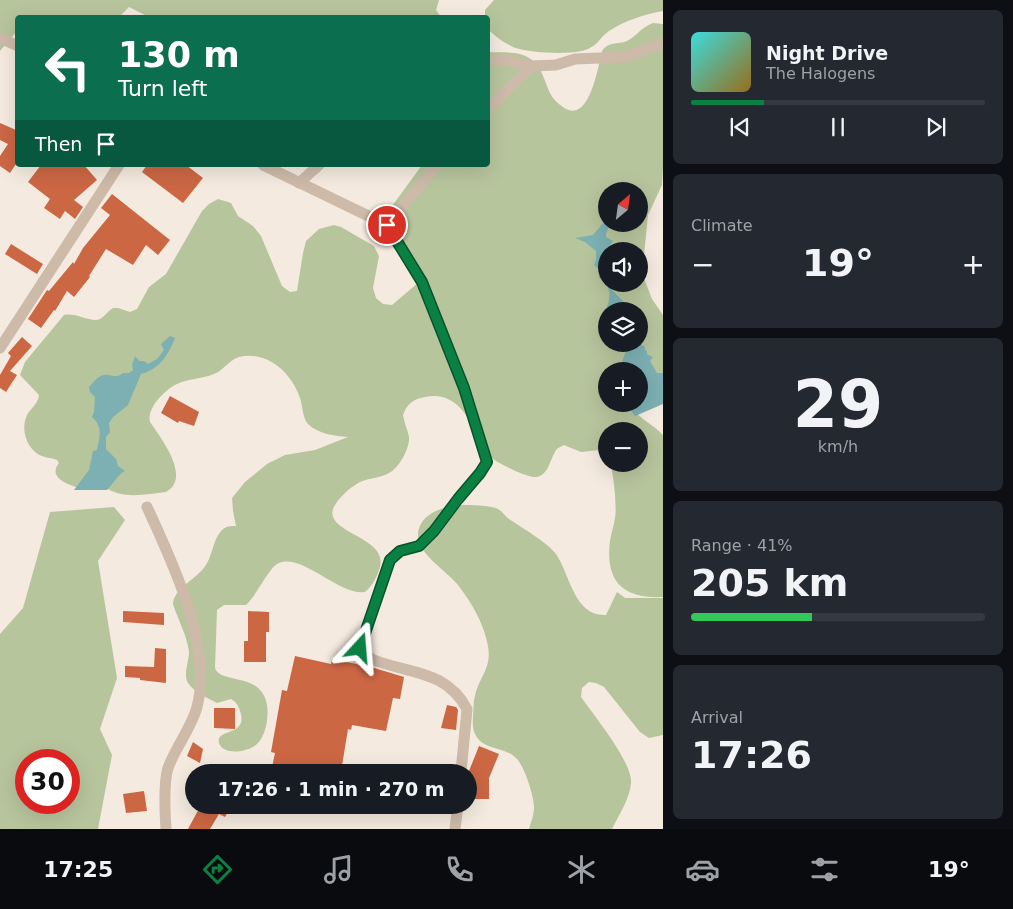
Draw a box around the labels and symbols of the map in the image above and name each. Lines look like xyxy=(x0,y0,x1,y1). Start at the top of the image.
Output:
north arrow xyxy=(598,182,648,232)
pin xyxy=(366,204,408,246)
position arrow xyxy=(333,621,385,673)
speed limit sign: 30 xyxy=(15,749,80,814)

